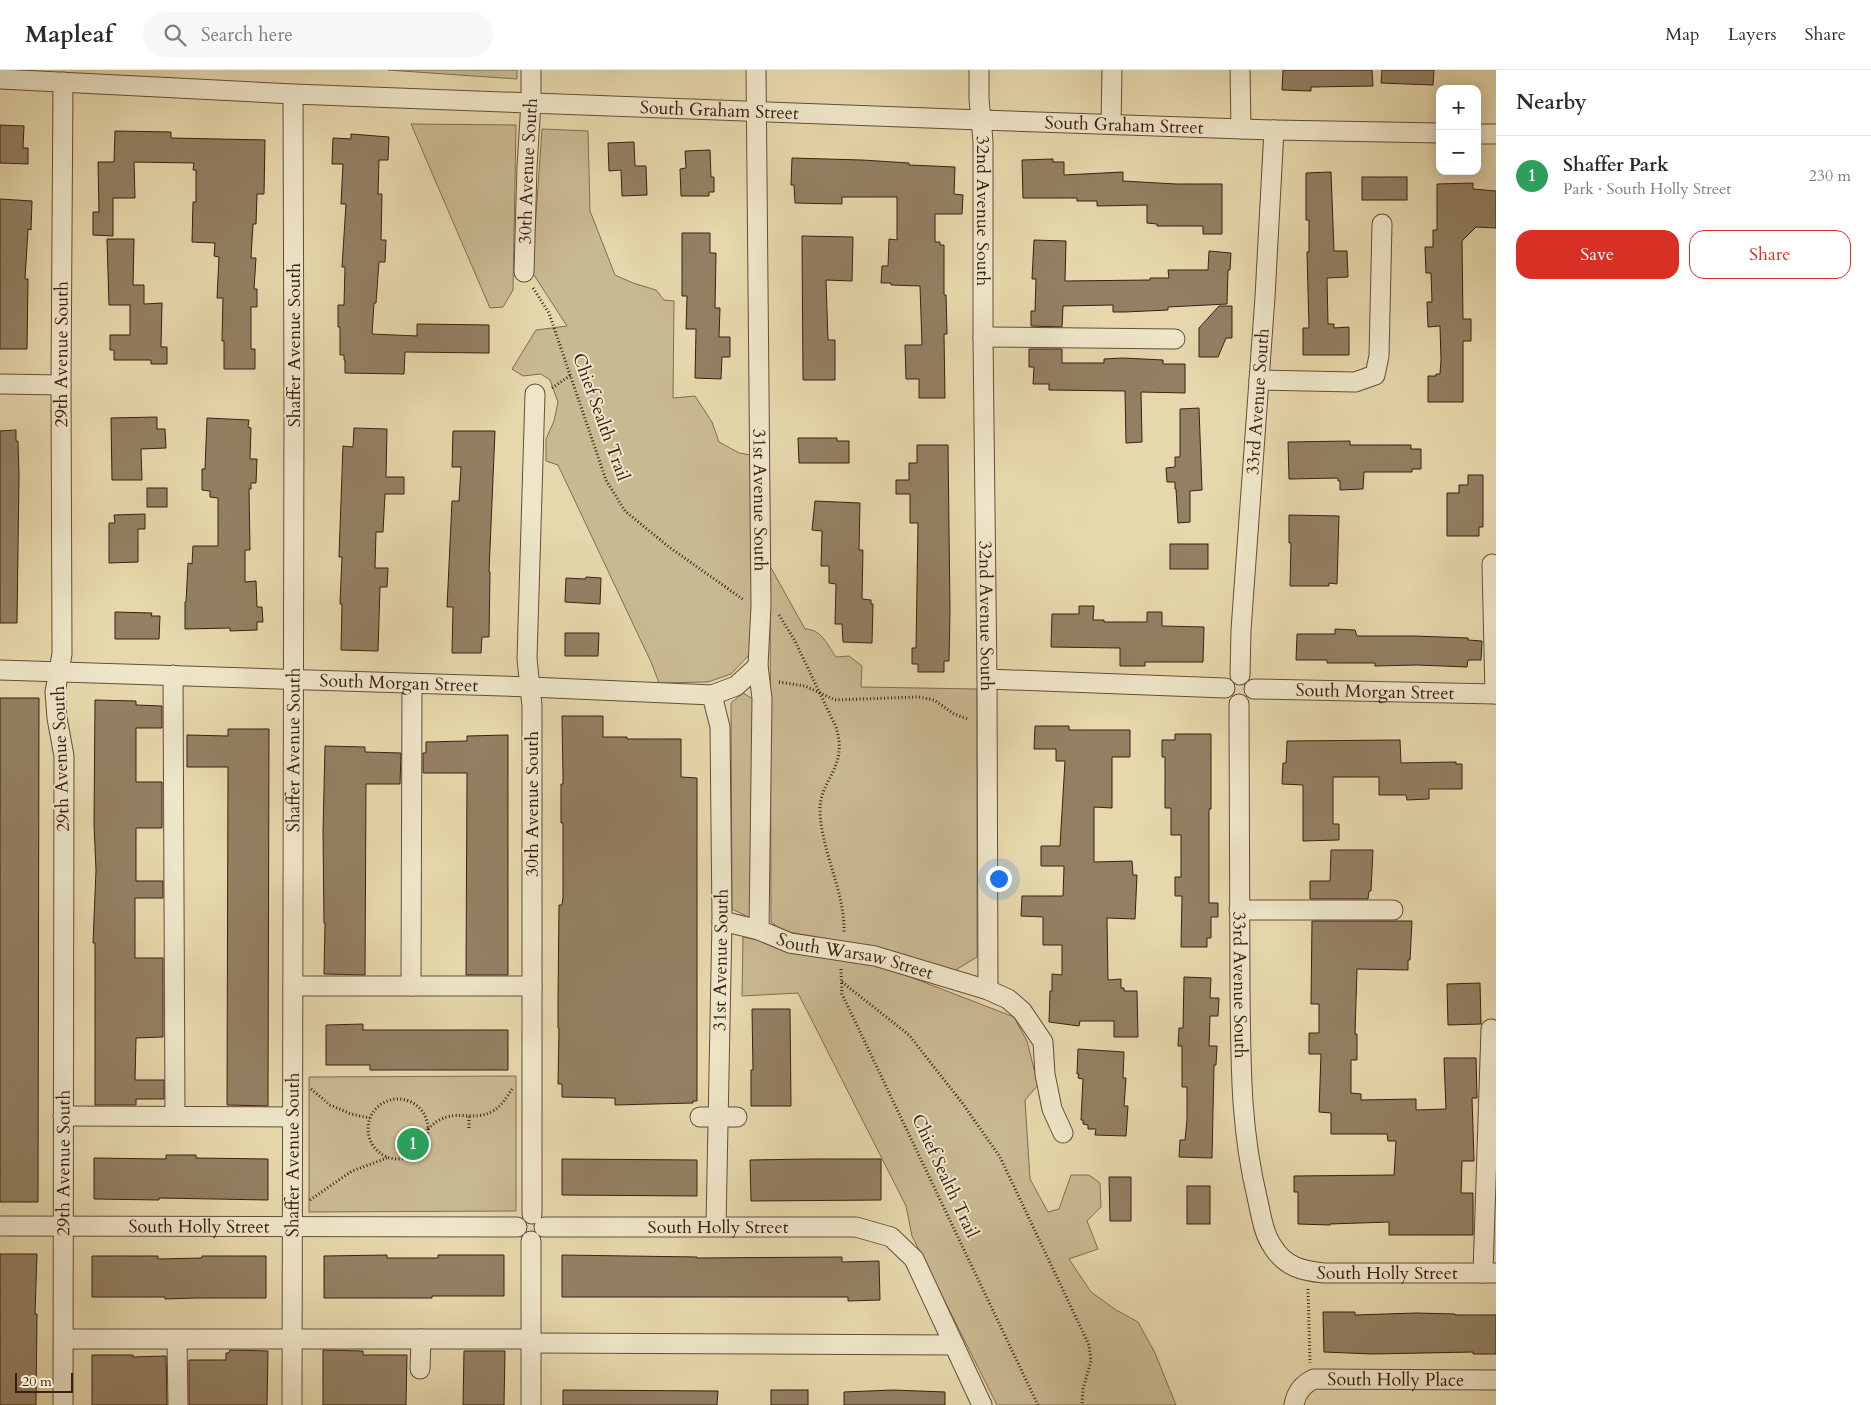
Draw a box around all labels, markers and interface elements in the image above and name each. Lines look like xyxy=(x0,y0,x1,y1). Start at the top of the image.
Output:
search box xyxy=(143,12,493,57)
text: Mapleaf xyxy=(25,18,113,51)
icon: search xyxy=(161,21,189,49)
text: Search here xyxy=(201,22,293,48)
text: Map xyxy=(1665,22,1700,47)
text: Layers xyxy=(1728,22,1777,47)
text: Share xyxy=(1805,22,1846,47)
map controls xyxy=(1436,85,1481,175)
button: + xyxy=(1436,85,1481,130)
text: Nearby xyxy=(1516,88,1587,117)
street label: South Graham Street xyxy=(639,95,799,126)
street label: 30th Avenue South xyxy=(512,97,544,245)
street label: South Graham Street xyxy=(1044,110,1204,140)
button: − xyxy=(1436,130,1481,175)
street label: 32nd Avenue South xyxy=(970,134,996,286)
text: Shaffer Park xyxy=(1563,152,1669,178)
text: 1 xyxy=(1528,165,1536,187)
text: 230 m xyxy=(1809,165,1851,187)
text: Park · South Holly Street xyxy=(1563,178,1731,200)
button: Save xyxy=(1516,230,1679,279)
button: Share xyxy=(1689,230,1851,279)
street label: Shaffer Avenue South xyxy=(282,263,307,427)
street label: 29th Avenue South xyxy=(48,281,74,428)
street label: 33rd Avenue South xyxy=(1240,327,1275,476)
street label: Chief Sealth Trail xyxy=(566,350,636,485)
street label: 31st Avenue South xyxy=(747,429,773,571)
street label: 32nd Avenue South xyxy=(973,540,1000,691)
street label: Shaffer Avenue South xyxy=(281,668,306,832)
street label: South Morgan Street xyxy=(319,668,479,698)
street label: South Morgan Street xyxy=(1295,677,1455,706)
street label: 29th Avenue South xyxy=(46,685,76,833)
street label: 30th Avenue South xyxy=(520,731,545,877)
your location xyxy=(986,866,1012,892)
street label: 31st Avenue South xyxy=(707,888,735,1031)
street label: 33rd Avenue South xyxy=(1227,911,1254,1059)
street label: South Warsaw Street xyxy=(773,926,937,985)
street label: Shaffer Avenue South xyxy=(280,1073,305,1237)
street label: 29th Avenue South xyxy=(51,1090,76,1236)
street label: Chief Sealth Trail xyxy=(905,1110,985,1243)
pin: 1 xyxy=(397,1125,429,1163)
street label: South Holly Street xyxy=(129,1214,270,1239)
street label: South Holly Street xyxy=(648,1215,789,1240)
street label: South Holly Street xyxy=(1315,1260,1458,1286)
street label: South Holly Place xyxy=(1327,1367,1464,1392)
scale bar xyxy=(15,1370,72,1393)
text: 20 m xyxy=(22,1372,52,1391)

